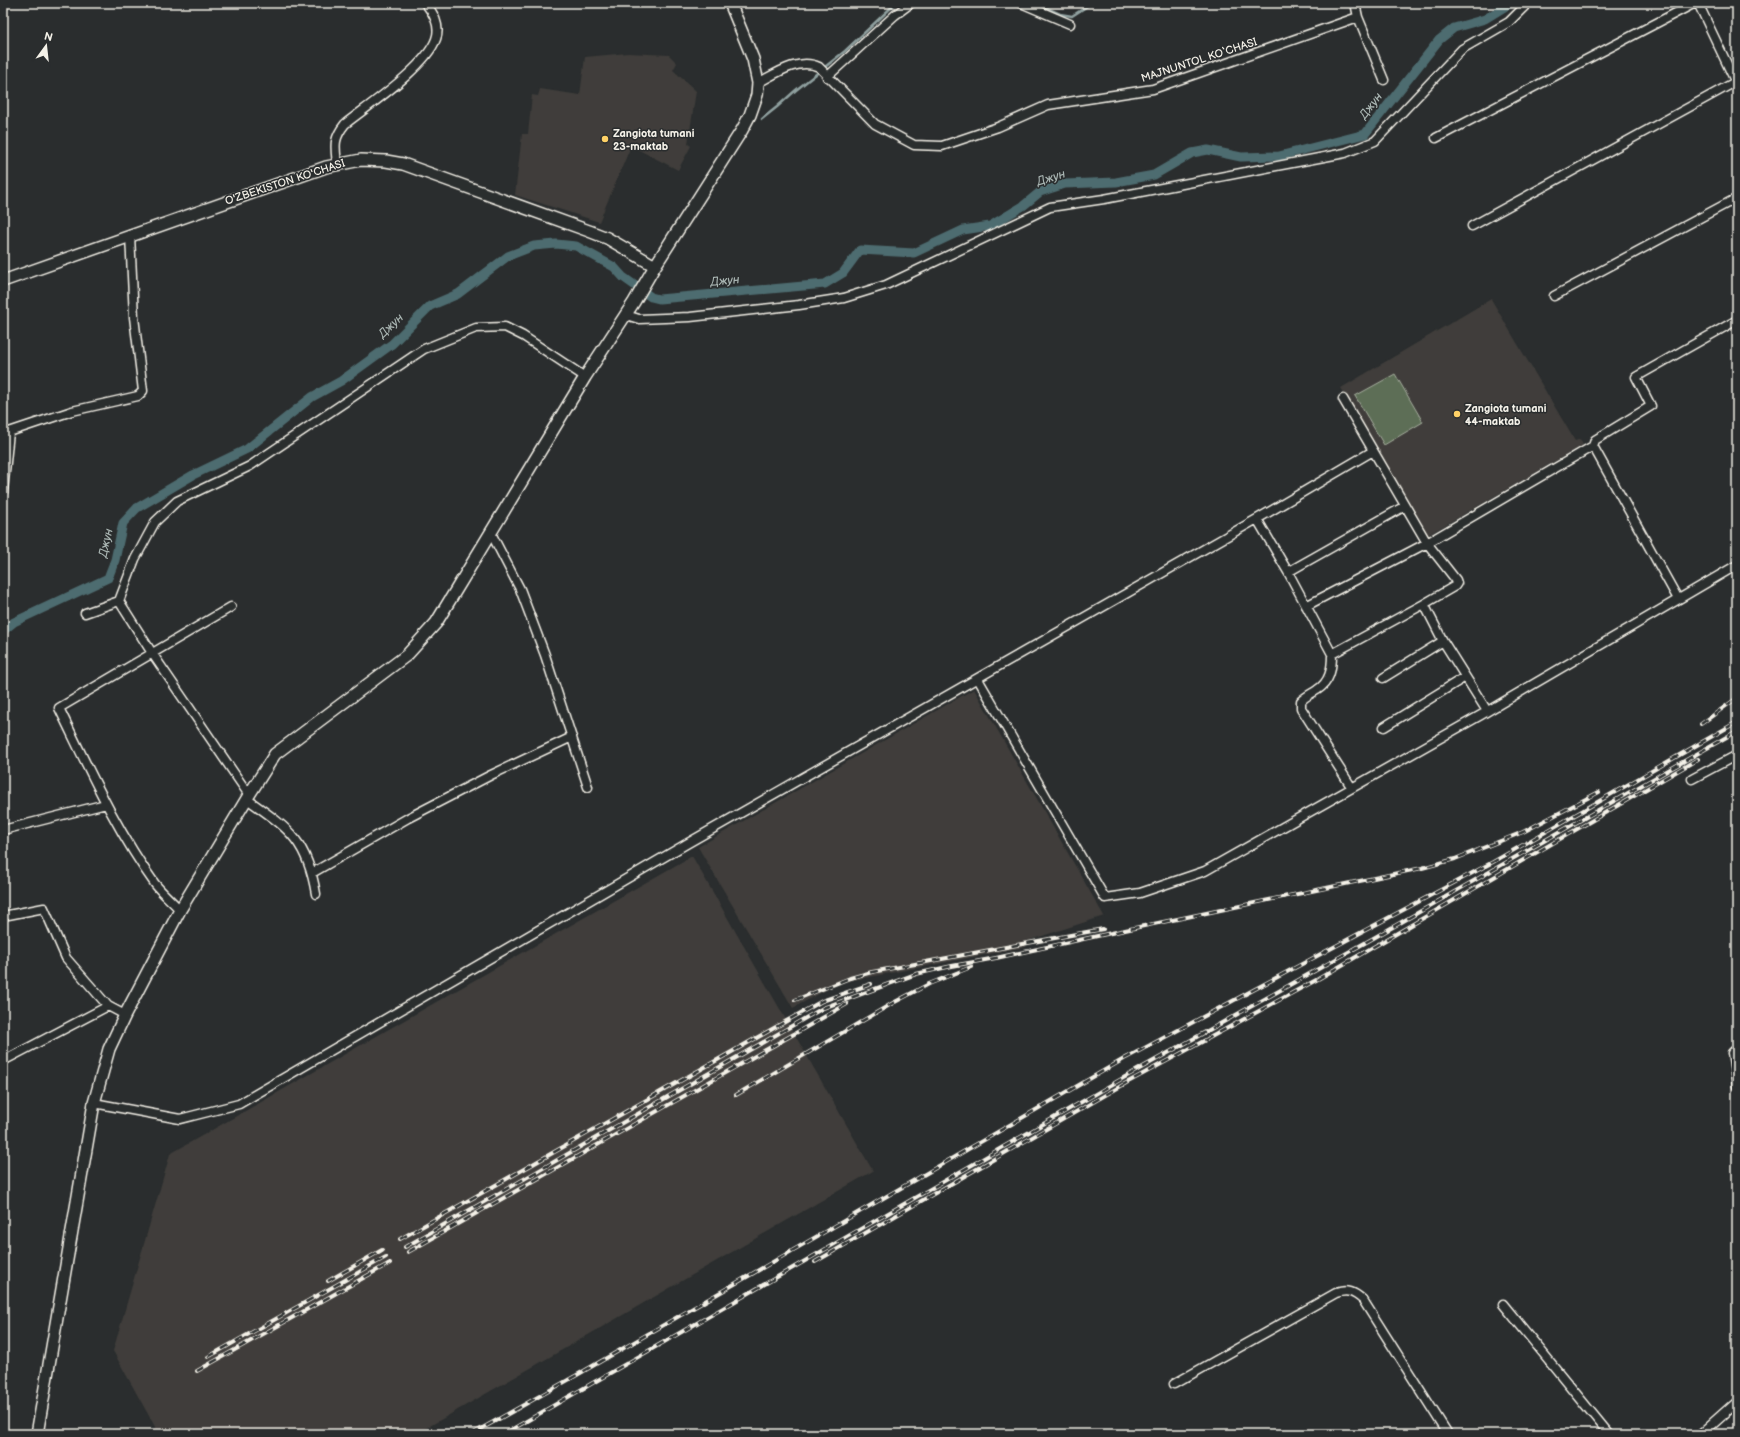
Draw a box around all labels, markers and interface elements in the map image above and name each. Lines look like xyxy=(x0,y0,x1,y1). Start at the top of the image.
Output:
north arrow xyxy=(26,26,66,66)
text: N xyxy=(43,29,54,44)
street label: MAJNUNTOL KO‘CHASI xyxy=(1139,35,1259,85)
water label: Джун xyxy=(1355,90,1386,123)
place label: Zangiota tumani 23-maktab xyxy=(613,127,695,153)
marker: Zangiota tumani 23-maktab xyxy=(600,134,610,144)
street label: O'ZBEKISTON KO'CHASI xyxy=(223,156,347,208)
water label: Джун xyxy=(1034,167,1067,190)
water label: Джун xyxy=(709,272,740,290)
water label: Джун xyxy=(374,310,407,342)
place label: Zangiota tumani 44-maktab xyxy=(1465,402,1547,428)
marker: Zangiota tumani 44-maktab xyxy=(1452,409,1462,419)
water label: Джун xyxy=(95,527,117,560)

